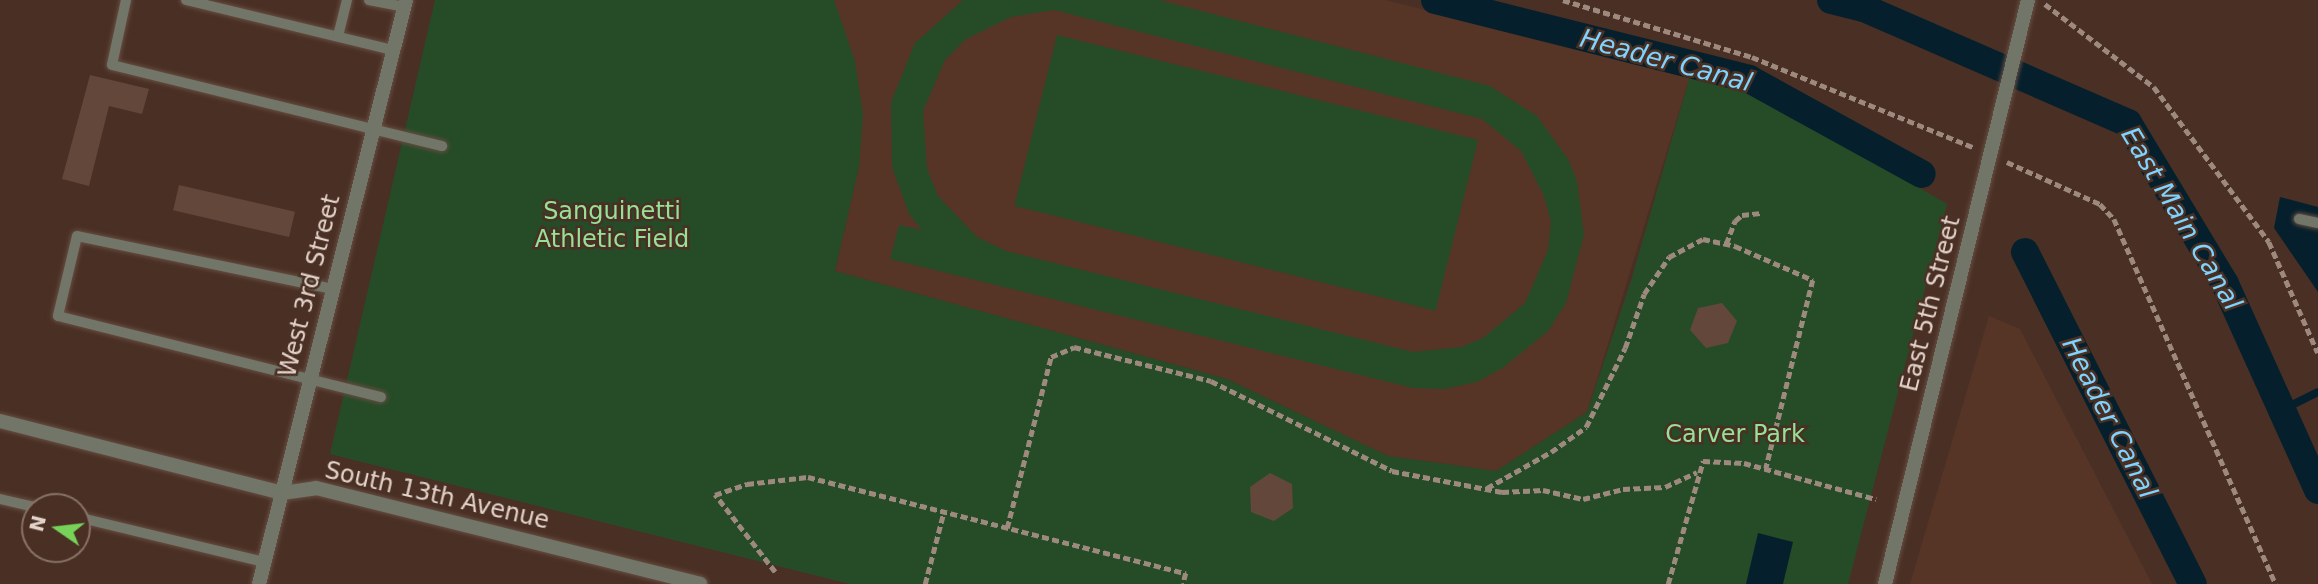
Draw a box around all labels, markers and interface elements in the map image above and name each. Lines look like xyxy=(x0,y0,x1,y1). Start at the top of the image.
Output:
water label: Header Canal xyxy=(1577,23,1755,99)
water label: East Main Canal xyxy=(2114,122,2248,316)
street label: West 3rd Street xyxy=(273,192,347,380)
park label: Sanguinetti Athletic Field xyxy=(535,198,689,254)
street label: East 5th Street xyxy=(1895,213,1967,395)
water label: Header Canal xyxy=(2055,332,2163,504)
park label: Carver Park xyxy=(1665,421,1805,449)
street label: South 13th Avenue xyxy=(322,456,552,536)
north arrow xyxy=(21,493,91,563)
text: N xyxy=(25,513,50,534)

